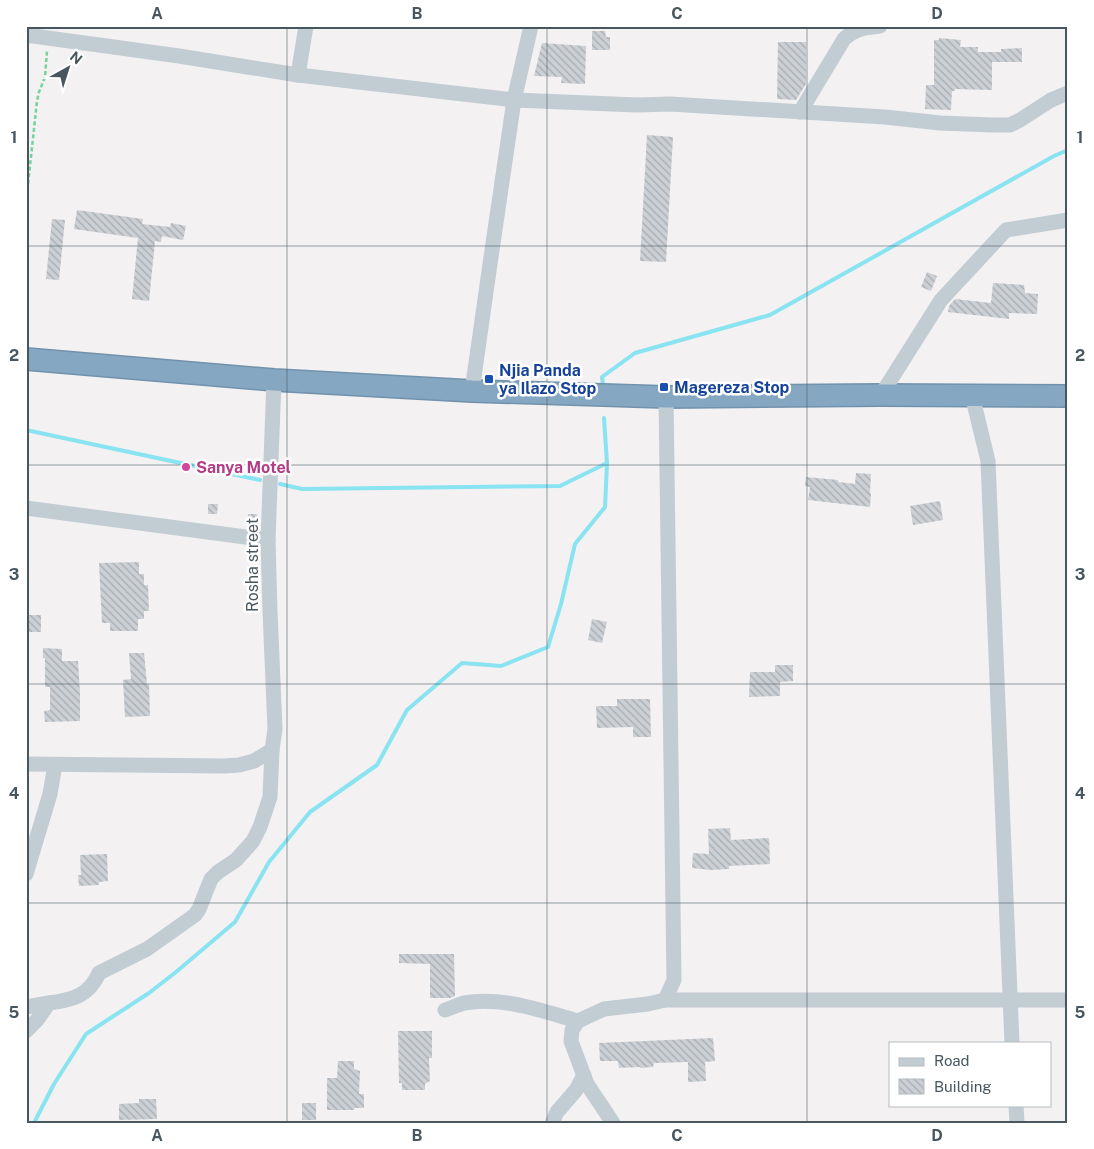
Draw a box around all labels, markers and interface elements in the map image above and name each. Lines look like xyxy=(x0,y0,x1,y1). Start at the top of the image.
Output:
text: A xyxy=(151,4,163,23)
text: B xyxy=(412,4,423,23)
text: C xyxy=(671,4,683,23)
text: D xyxy=(931,4,943,23)
north arrow xyxy=(42,42,92,92)
text: N xyxy=(67,48,85,68)
text: 1 xyxy=(11,128,17,147)
text: 1 xyxy=(1077,128,1083,147)
text: 2 xyxy=(9,346,19,365)
text: 2 xyxy=(1075,346,1085,365)
place label: Njia Panda ya Ilazo Stop xyxy=(499,361,597,398)
marker: Njia Panda ya Ilazo Stop xyxy=(483,373,495,385)
place label: Magereza Stop xyxy=(674,378,790,397)
marker: Magereza Stop xyxy=(658,381,670,393)
place label: Sanya Motel xyxy=(196,458,291,477)
marker: Sanya Motel xyxy=(180,461,192,473)
street label: Rosha street xyxy=(243,518,262,612)
text: 3 xyxy=(9,565,19,584)
text: 3 xyxy=(1075,565,1085,584)
text: 4 xyxy=(9,784,20,803)
text: 4 xyxy=(1075,784,1086,803)
text: 5 xyxy=(9,1003,20,1022)
text: 5 xyxy=(1075,1003,1086,1022)
legend xyxy=(889,1042,1052,1106)
text: Road xyxy=(934,1052,970,1069)
text: Building xyxy=(934,1078,992,1095)
text: A xyxy=(151,1126,163,1145)
text: B xyxy=(412,1126,423,1145)
text: C xyxy=(671,1126,683,1145)
text: D xyxy=(931,1126,943,1145)

